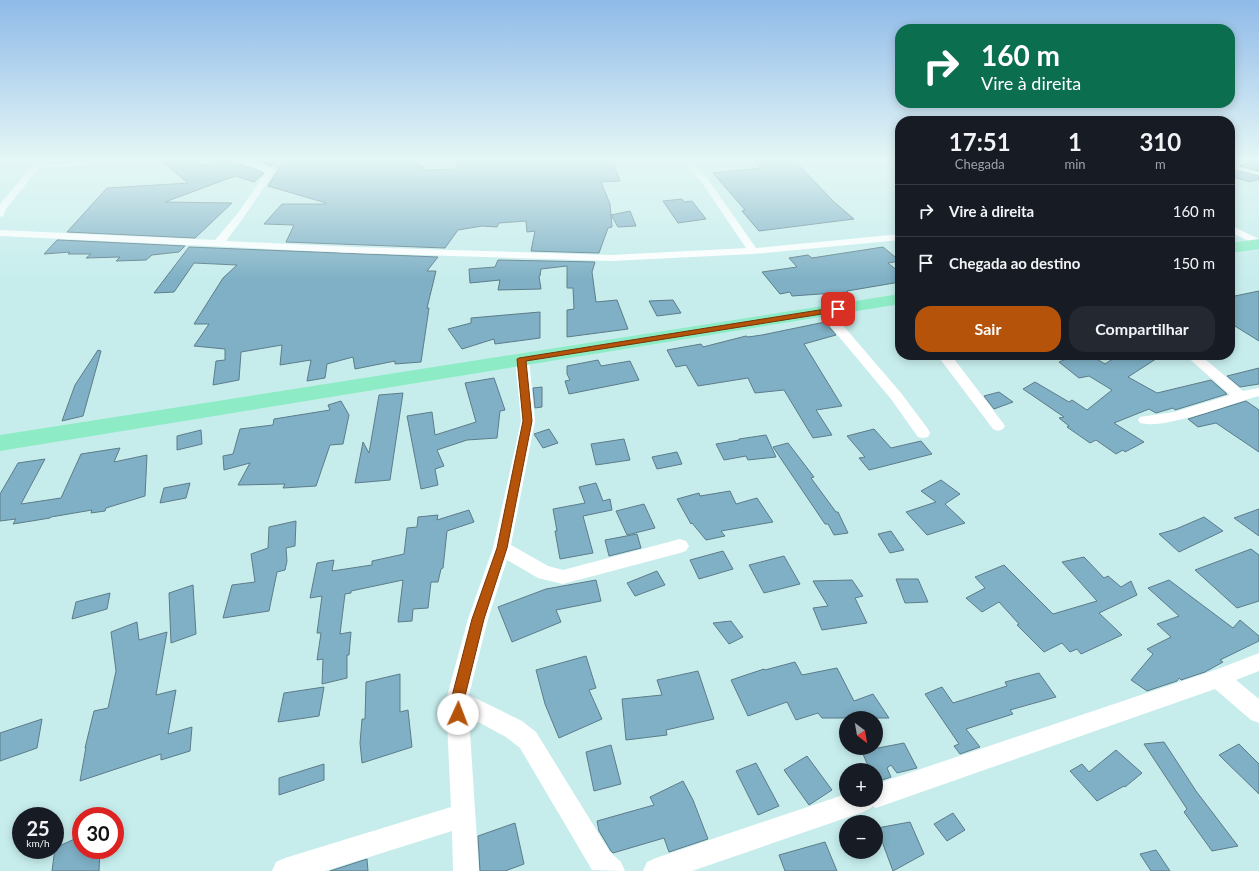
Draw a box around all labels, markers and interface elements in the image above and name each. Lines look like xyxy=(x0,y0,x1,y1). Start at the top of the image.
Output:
text: 160 m xyxy=(981,38,1060,72)
icon: right xyxy=(915,40,967,92)
text: Vire à direita xyxy=(981,72,1081,94)
text: 17:51 xyxy=(949,127,1011,156)
text: 1 xyxy=(1068,127,1082,156)
text: 310 xyxy=(1139,127,1181,156)
text: Chegada xyxy=(955,156,1005,172)
text: min xyxy=(1065,156,1086,172)
text: m xyxy=(1155,156,1166,172)
icon: right xyxy=(915,200,937,222)
text: Vire à direita xyxy=(949,202,1034,220)
text: 160 m xyxy=(1173,202,1215,220)
icon: arrive xyxy=(915,252,937,274)
text: Chegada ao destino xyxy=(949,254,1080,272)
text: 150 m xyxy=(1173,254,1215,272)
pin xyxy=(821,292,855,326)
icon: arrive xyxy=(827,298,849,320)
button: Sair xyxy=(915,306,1061,352)
button: Compartilhar xyxy=(1069,306,1215,352)
position arrow xyxy=(437,693,479,735)
north arrow xyxy=(839,711,883,755)
map controls xyxy=(839,711,883,859)
button: + xyxy=(839,763,883,807)
speed limit sign: 30 xyxy=(72,807,124,859)
button: − xyxy=(839,815,883,859)
text: 25 xyxy=(26,816,50,840)
text: km/h xyxy=(26,837,50,849)

